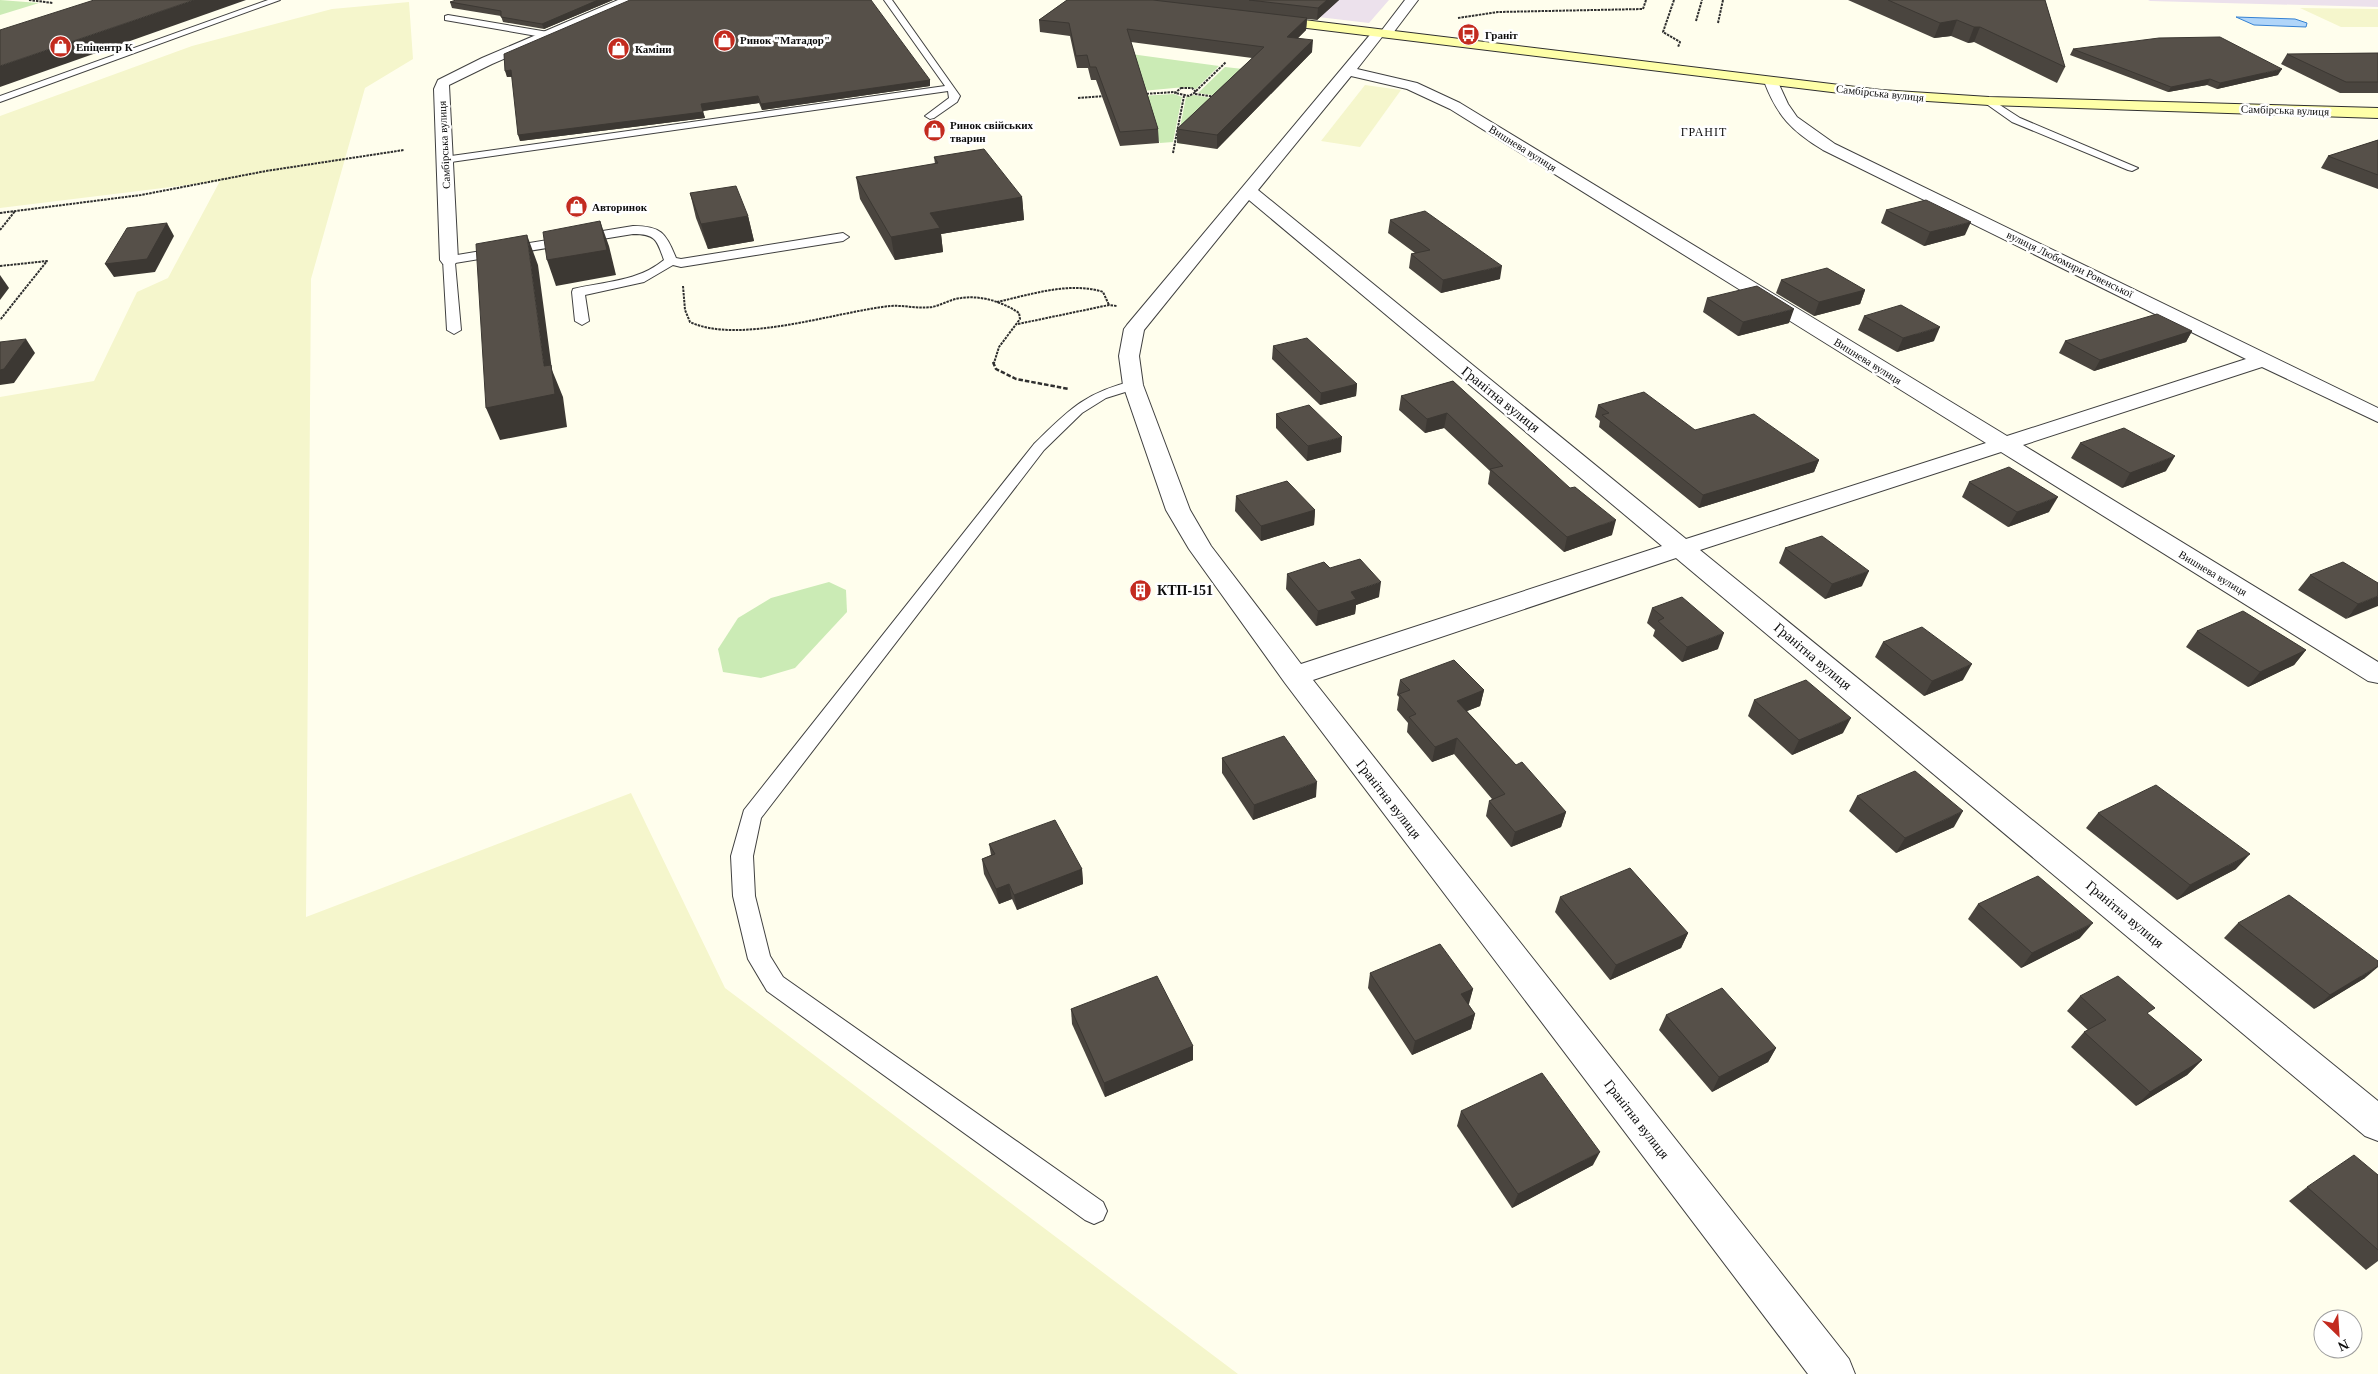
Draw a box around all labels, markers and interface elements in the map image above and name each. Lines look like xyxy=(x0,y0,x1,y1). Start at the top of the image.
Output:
bus stop icon: Граніт xyxy=(1457,23,1481,47)
shop icon: Ринок "Матадор" xyxy=(712,28,736,52)
place label: Граніт xyxy=(1485,29,1518,41)
place label: Ринок "Матадор" xyxy=(740,34,830,46)
shop icon: Епіцентр К xyxy=(48,35,72,59)
shop icon: Каміни xyxy=(607,37,631,61)
place label: Епіцентр К xyxy=(76,41,133,53)
place label: Каміни xyxy=(635,43,672,55)
street label: Самбірська вулиця xyxy=(1836,82,1924,104)
street label: Самбірська вулиця xyxy=(436,101,452,189)
street label: Самбірська вулиця xyxy=(2241,102,2329,118)
shop icon: Ринок свійських тварин xyxy=(922,119,946,143)
place label: Ринок свійських тварин xyxy=(950,119,1034,144)
street label: Вишнева вулиця xyxy=(1487,122,1559,174)
district label: ГРАНІТ xyxy=(1681,125,1727,139)
shop icon: Авторинок xyxy=(564,195,588,219)
place label: Авторинок xyxy=(592,201,648,213)
street label: вулиця Любомири Ровенської xyxy=(2005,228,2136,300)
street label: Вишнева вулиця xyxy=(1832,335,1904,387)
street label: Гранітна вулиця xyxy=(1459,363,1543,436)
street label: Вишнева вулиця xyxy=(2177,548,2249,598)
building icon: КТП-151 xyxy=(1129,578,1153,602)
place label: КТП-151 xyxy=(1157,583,1213,598)
street label: Гранітна вулиця xyxy=(1771,620,1855,693)
street label: Гранітна вулиця xyxy=(1353,757,1424,842)
street label: Гранітна вулиця xyxy=(2083,878,2167,951)
street label: Гранітна вулиця xyxy=(1601,1077,1672,1162)
north arrow xyxy=(2313,1309,2363,1359)
text: N xyxy=(2336,1336,2351,1354)

